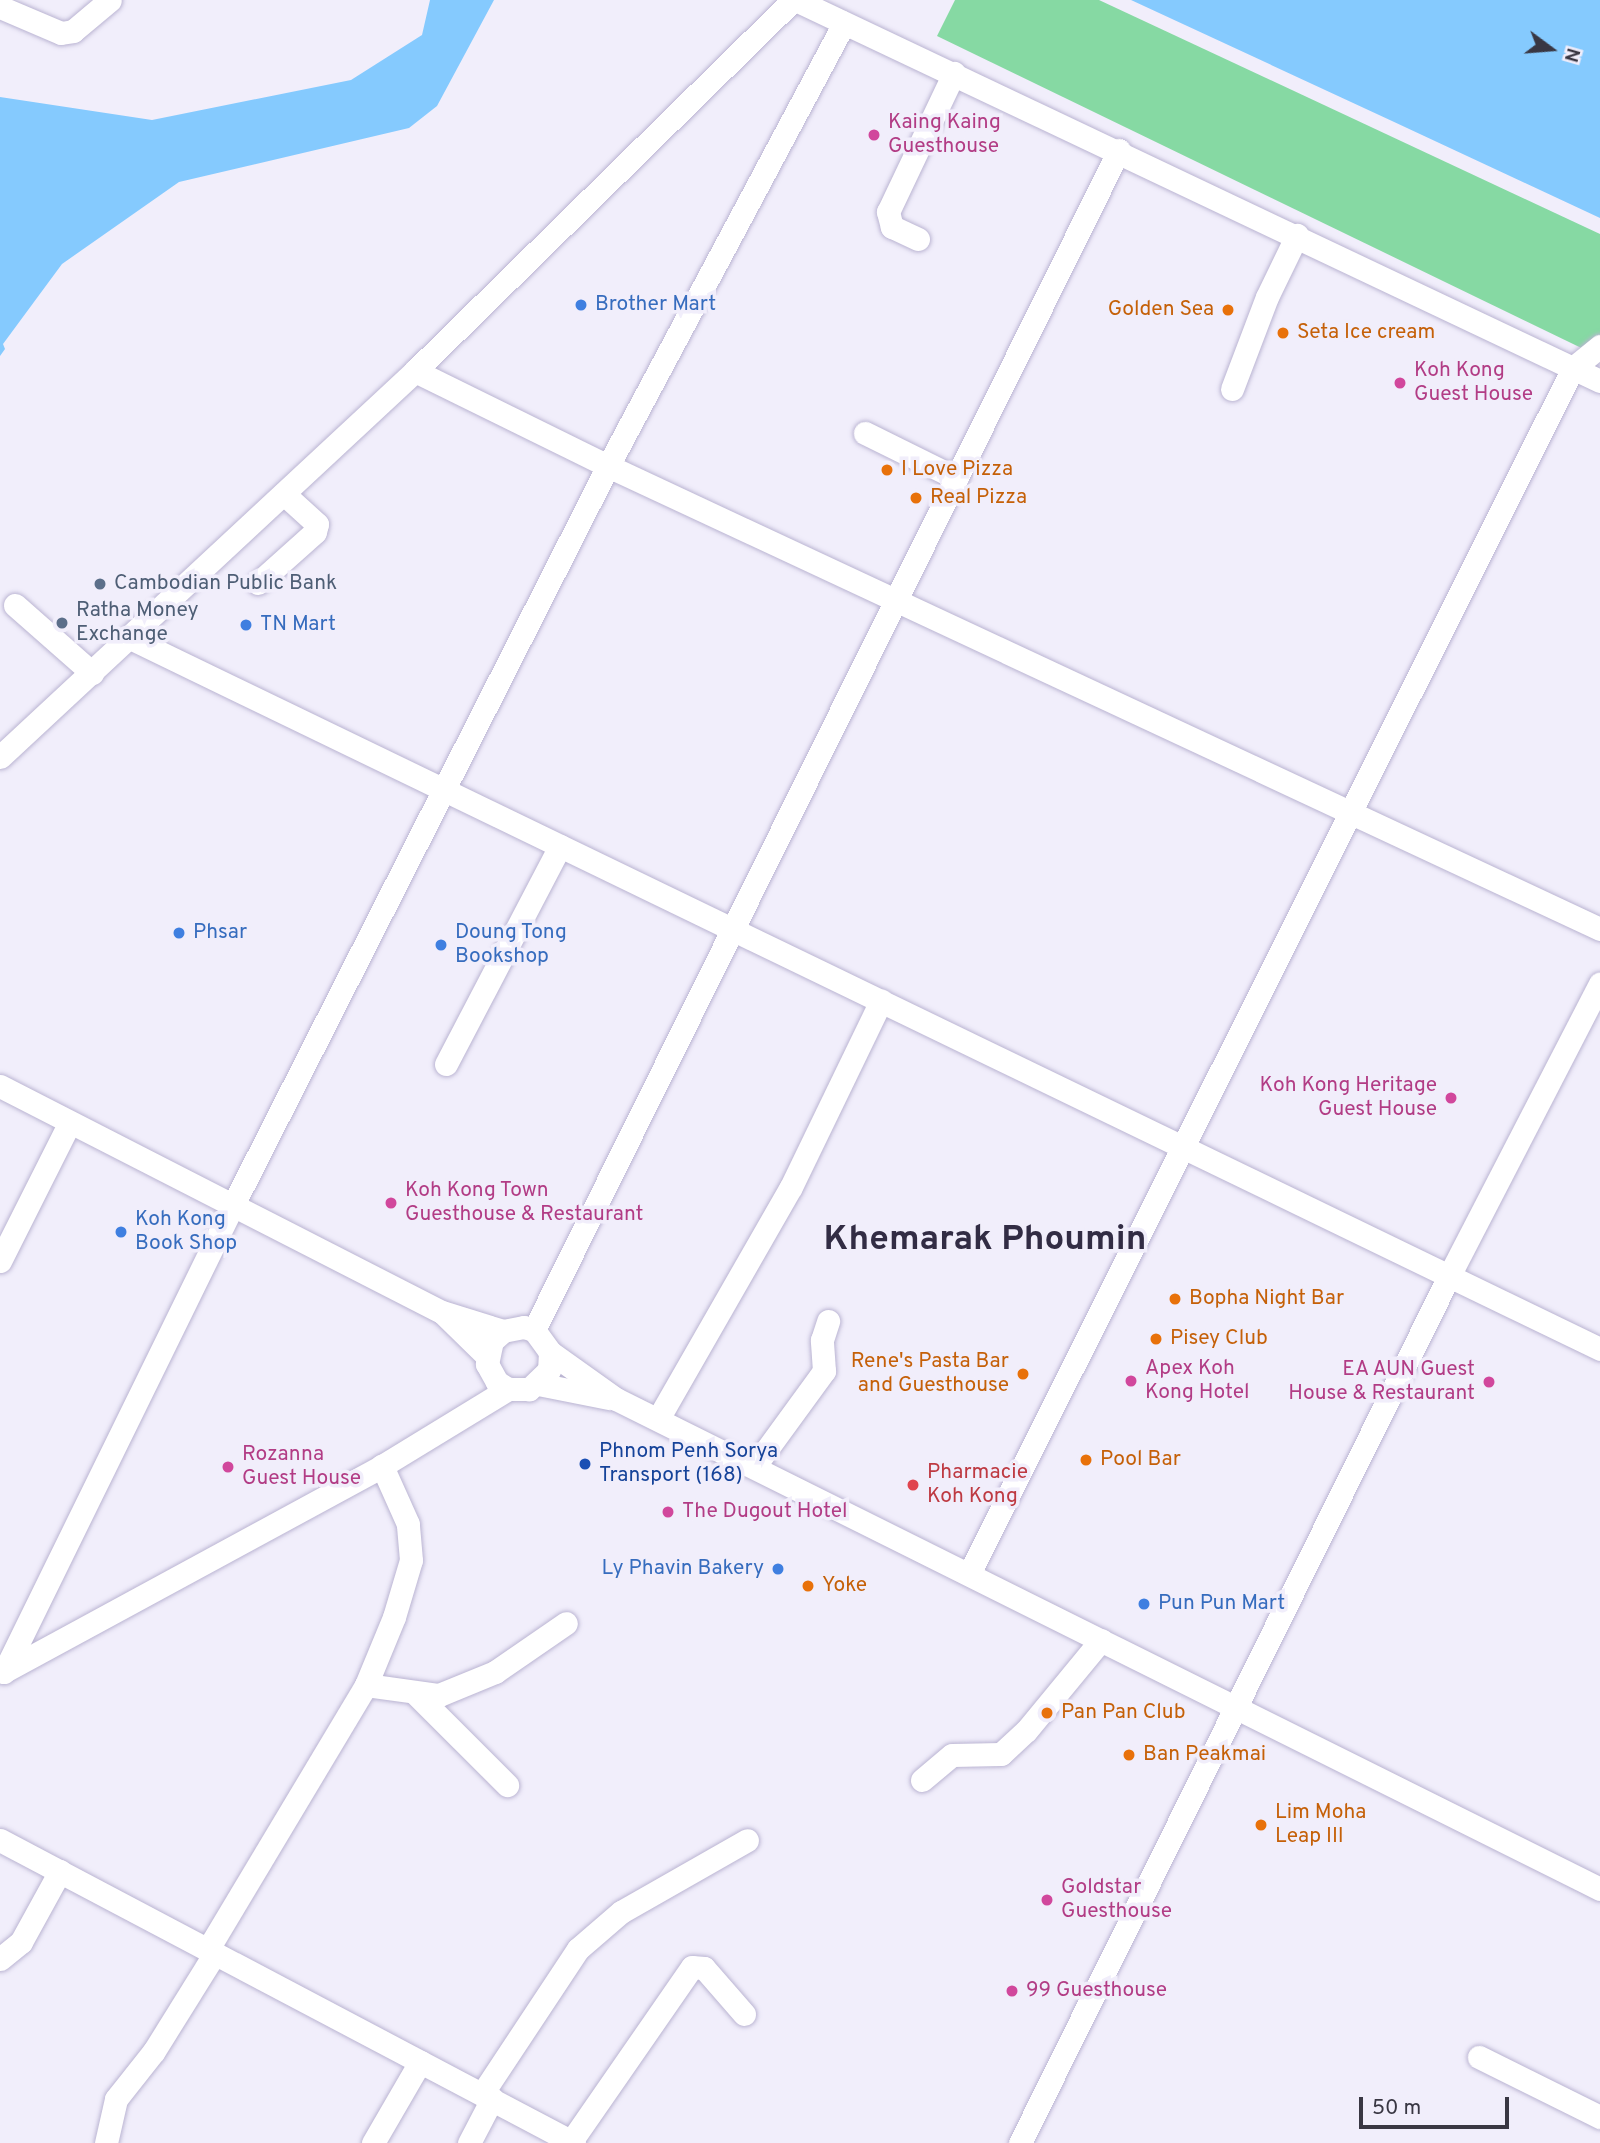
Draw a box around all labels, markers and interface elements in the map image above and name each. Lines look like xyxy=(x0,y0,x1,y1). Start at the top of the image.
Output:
north arrow xyxy=(1516,14,1586,84)
text: N xyxy=(1558,45,1585,65)
place label: Kaing Kaing Guesthouse xyxy=(888,110,1001,160)
marker: Kaing Kaing Guesthouse xyxy=(866,127,882,143)
place label: Brother Mart xyxy=(595,292,716,318)
marker: Brother Mart xyxy=(573,297,589,313)
place label: Golden Sea xyxy=(1108,297,1214,323)
marker: Golden Sea xyxy=(1220,302,1236,318)
place label: Seta Ice cream xyxy=(1297,320,1435,346)
marker: Seta Ice cream xyxy=(1275,325,1291,341)
place label: Koh Kong Guest House xyxy=(1414,358,1533,408)
marker: Koh Kong Guest House xyxy=(1392,375,1408,391)
place label: I Love Pizza xyxy=(901,457,1013,483)
marker: I Love Pizza xyxy=(879,462,895,478)
place label: Real Pizza xyxy=(930,485,1027,511)
marker: Real Pizza xyxy=(908,490,924,506)
place label: Cambodian Public Bank xyxy=(114,571,337,597)
marker: Cambodian Public Bank xyxy=(92,576,108,592)
place label: Ratha Money Exchange xyxy=(76,598,199,648)
place label: TN Mart xyxy=(260,612,336,638)
marker: Ratha Money Exchange xyxy=(54,615,70,631)
marker: TN Mart xyxy=(238,617,254,633)
place label: Phsar xyxy=(193,920,247,946)
place label: Doung Tong Bookshop xyxy=(455,920,568,970)
marker: Phsar xyxy=(171,925,187,941)
marker: Doung Tong Bookshop xyxy=(433,937,449,953)
place label: Koh Kong Heritage Guest House xyxy=(1260,1073,1437,1123)
marker: Koh Kong Heritage Guest House xyxy=(1443,1090,1459,1106)
place label: Koh Kong Town Guesthouse & Restaurant xyxy=(405,1178,644,1228)
marker: Koh Kong Town Guesthouse & Restaurant xyxy=(383,1195,399,1211)
place label: Koh Kong Book Shop xyxy=(135,1207,237,1257)
district label: Khemarak Phoumin xyxy=(824,1219,1146,1261)
marker: Koh Kong Book Shop xyxy=(113,1224,129,1240)
place label: Bopha Night Bar xyxy=(1189,1286,1344,1312)
marker: Bopha Night Bar xyxy=(1167,1291,1183,1307)
place label: Pisey Club xyxy=(1170,1326,1268,1352)
marker: Pisey Club xyxy=(1148,1331,1164,1347)
place label: Rene's Pasta Bar and Guesthouse xyxy=(851,1349,1009,1399)
place label: Apex Koh Kong Hotel xyxy=(1145,1356,1250,1406)
place label: EA AUN Guest House & Restaurant xyxy=(1288,1357,1475,1407)
marker: Rene's Pasta Bar and Guesthouse xyxy=(1015,1366,1031,1382)
marker: Apex Koh Kong Hotel xyxy=(1123,1373,1139,1389)
marker: EA AUN Guest House & Restaurant xyxy=(1481,1374,1497,1390)
place label: Phnom Penh Sorya Transport (168) xyxy=(599,1439,778,1489)
place label: Rozanna Guest House xyxy=(242,1442,361,1492)
place label: Pool Bar xyxy=(1100,1447,1181,1473)
marker: Pool Bar xyxy=(1078,1452,1094,1468)
marker: Phnom Penh Sorya Transport (168) xyxy=(577,1456,593,1472)
marker: Rozanna Guest House xyxy=(220,1459,236,1475)
place label: Pharmacie Koh Kong xyxy=(927,1460,1028,1510)
marker: Pharmacie Koh Kong xyxy=(905,1477,921,1493)
place label: The Dugout Hotel xyxy=(682,1499,848,1525)
marker: The Dugout Hotel xyxy=(660,1504,676,1520)
place label: Ly Phavin Bakery xyxy=(602,1556,764,1582)
marker: Ly Phavin Bakery xyxy=(770,1561,786,1577)
place label: Yoke xyxy=(822,1573,867,1599)
marker: Yoke xyxy=(800,1578,816,1594)
place label: Pun Pun Mart xyxy=(1158,1591,1285,1617)
marker: Pun Pun Mart xyxy=(1136,1596,1152,1612)
place label: Pan Pan Club xyxy=(1061,1700,1185,1726)
marker: Pan Pan Club xyxy=(1039,1705,1055,1721)
place label: Ban Peakmai xyxy=(1143,1742,1266,1768)
marker: Ban Peakmai xyxy=(1121,1747,1137,1763)
place label: Lim Moha Leap III xyxy=(1275,1800,1366,1850)
marker: Lim Moha Leap III xyxy=(1253,1817,1269,1833)
place label: Goldstar Guesthouse xyxy=(1061,1875,1172,1925)
marker: Goldstar Guesthouse xyxy=(1039,1892,1055,1908)
place label: 99 Guesthouse xyxy=(1026,1978,1167,2004)
marker: 99 Guesthouse xyxy=(1004,1983,1020,1999)
scale bar xyxy=(1362,2084,1512,2128)
text: 50 m xyxy=(1372,2095,1421,2122)

